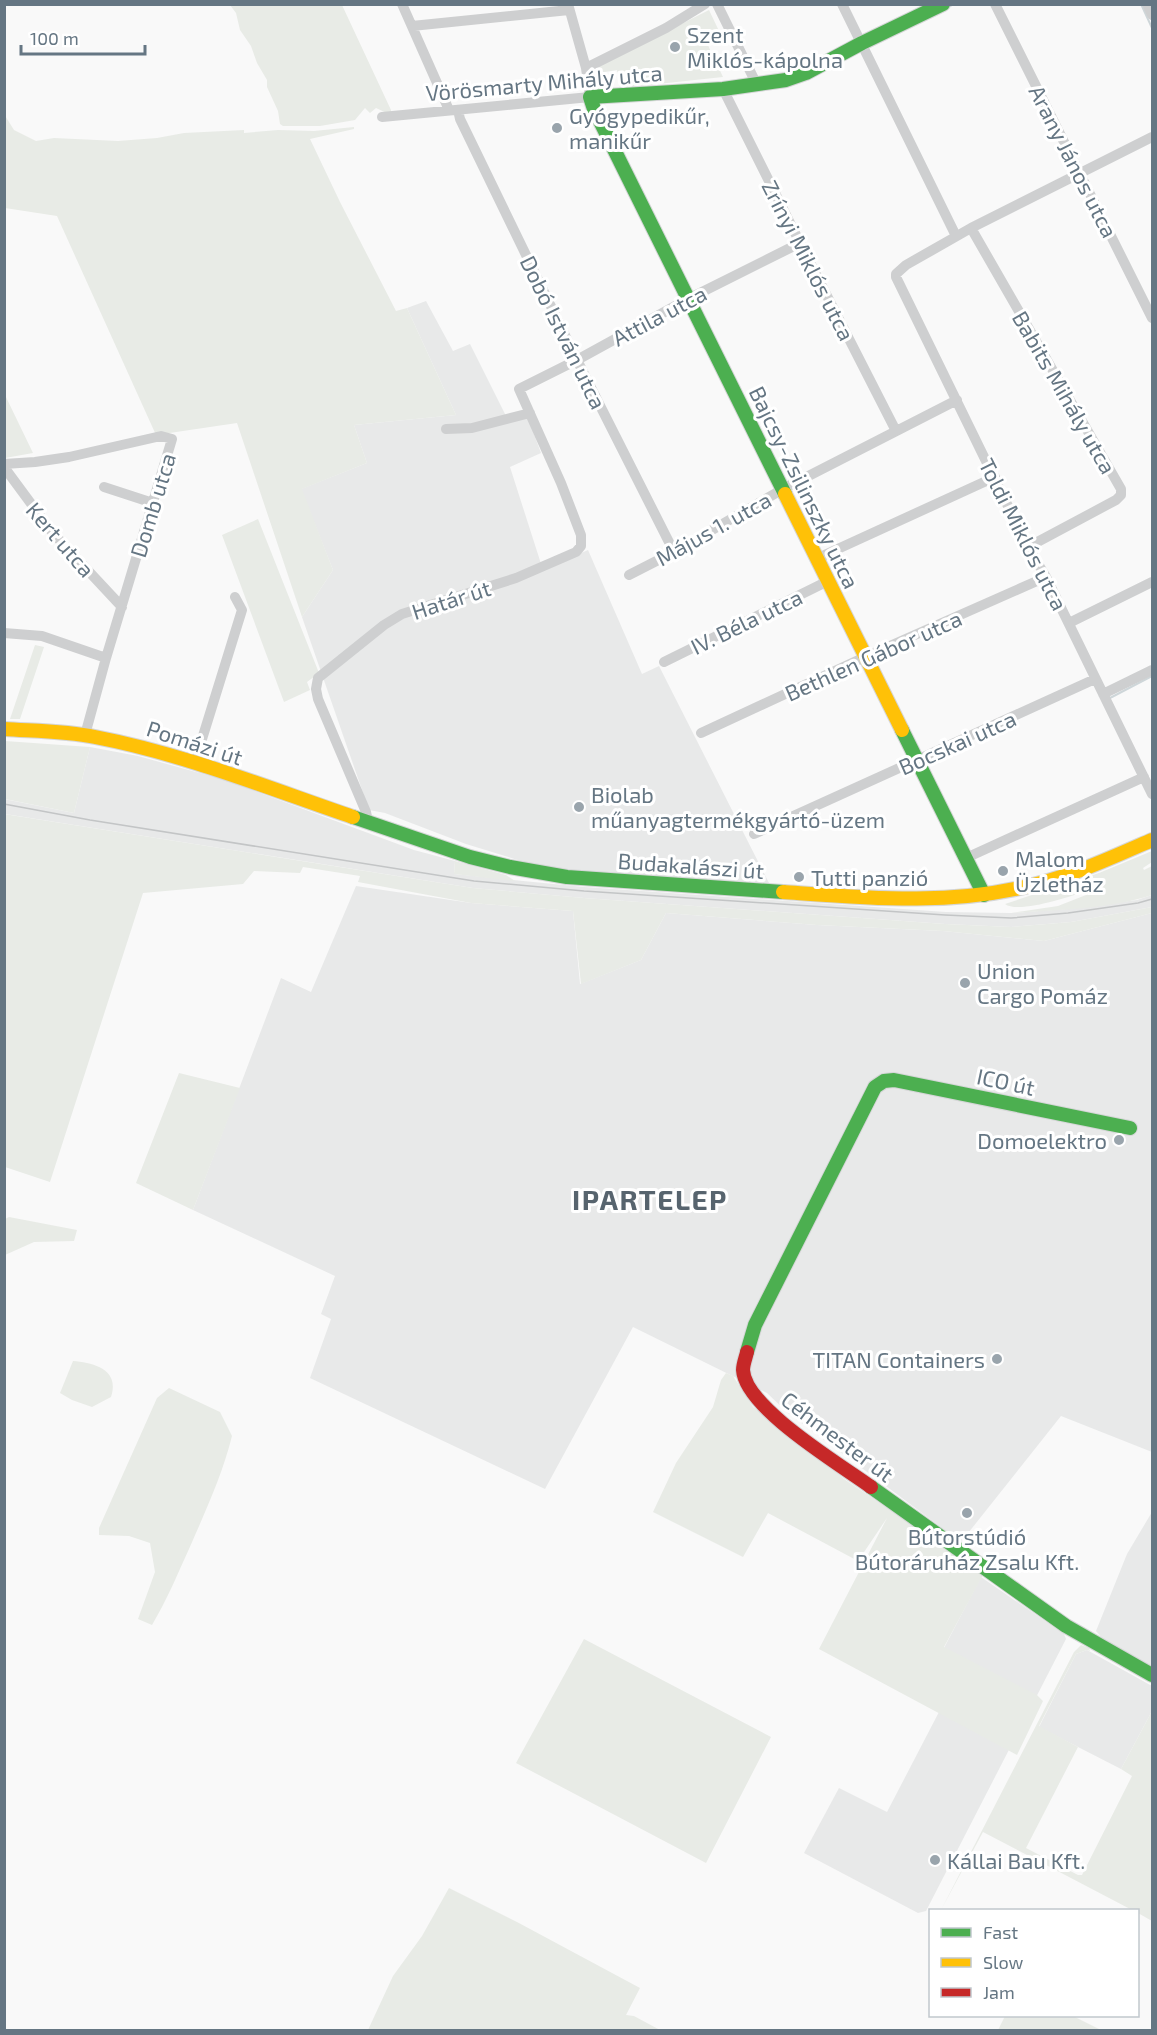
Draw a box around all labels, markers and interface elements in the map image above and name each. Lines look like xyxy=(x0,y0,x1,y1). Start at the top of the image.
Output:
scale bar xyxy=(21,18,146,56)
place label: Szent Miklós-kápolna xyxy=(687,21,843,72)
text: 100 m xyxy=(30,27,79,49)
marker: Szent Miklós-kápolna xyxy=(668,40,682,54)
street label: Vörösmarty Mihály utca xyxy=(425,59,663,105)
street label: Arany János utca xyxy=(1024,80,1124,242)
place label: Gyógypedikűr, manikűr xyxy=(569,102,710,153)
marker: Gyógypedikűr, manikűr xyxy=(550,121,564,135)
street label: Zrínyi Miklós utca xyxy=(757,176,861,344)
street label: Dobó István utca xyxy=(516,251,612,413)
street label: Attila utca xyxy=(607,279,711,351)
street label: Babits Mihály utca xyxy=(1008,306,1122,478)
street label: Bajcsy-Zsilinszky utca xyxy=(744,382,865,593)
street label: Domb utca xyxy=(124,450,180,560)
street label: Toldi Miklós utca xyxy=(974,454,1074,614)
street label: Május 1. utca xyxy=(651,486,776,571)
street label: Kert utca xyxy=(22,496,100,582)
street label: Határ út xyxy=(408,574,494,624)
street label: IV. Béla utca xyxy=(686,583,806,659)
street label: Bethlen Gábor utca xyxy=(781,604,965,706)
street label: Bocskai utca xyxy=(894,705,1020,779)
street label: Pomázi út xyxy=(144,714,246,770)
place label: Biolab műanyagtermékgyártó-üzem xyxy=(591,781,885,832)
marker: Biolab műanyagtermékgyártó-üzem xyxy=(572,800,586,814)
place label: Malom Üzletház xyxy=(1015,845,1104,896)
street label: Budakalászi út xyxy=(617,847,765,883)
place label: Tutti panzió xyxy=(811,864,928,890)
marker: Malom Üzletház xyxy=(996,864,1010,878)
marker: Tutti panzió xyxy=(792,870,806,884)
place label: Union Cargo Pomáz xyxy=(977,957,1108,1008)
marker: Union Cargo Pomáz xyxy=(958,976,972,990)
street label: ICO út xyxy=(975,1062,1037,1100)
place label: Domoelektro xyxy=(977,1127,1107,1153)
marker: Domoelektro xyxy=(1112,1133,1126,1147)
district label: IPARTELEP xyxy=(572,1182,728,1216)
place label: TITAN Containers xyxy=(813,1346,985,1372)
marker: TITAN Containers xyxy=(990,1352,1004,1366)
street label: Céhmester út xyxy=(777,1385,899,1487)
marker: Bútorstúdió Bútoráruház Zsalu Kft. xyxy=(960,1506,974,1520)
place label: Bútorstúdió Bútoráruház Zsalu Kft. xyxy=(855,1523,1079,1574)
place label: Kállai Bau Kft. xyxy=(947,1847,1085,1873)
marker: Kállai Bau Kft. xyxy=(928,1853,942,1867)
legend xyxy=(929,1909,1139,2017)
text: Fast xyxy=(983,1921,1018,1943)
text: Slow xyxy=(983,1951,1024,1973)
text: Jam xyxy=(983,1981,1015,2003)

